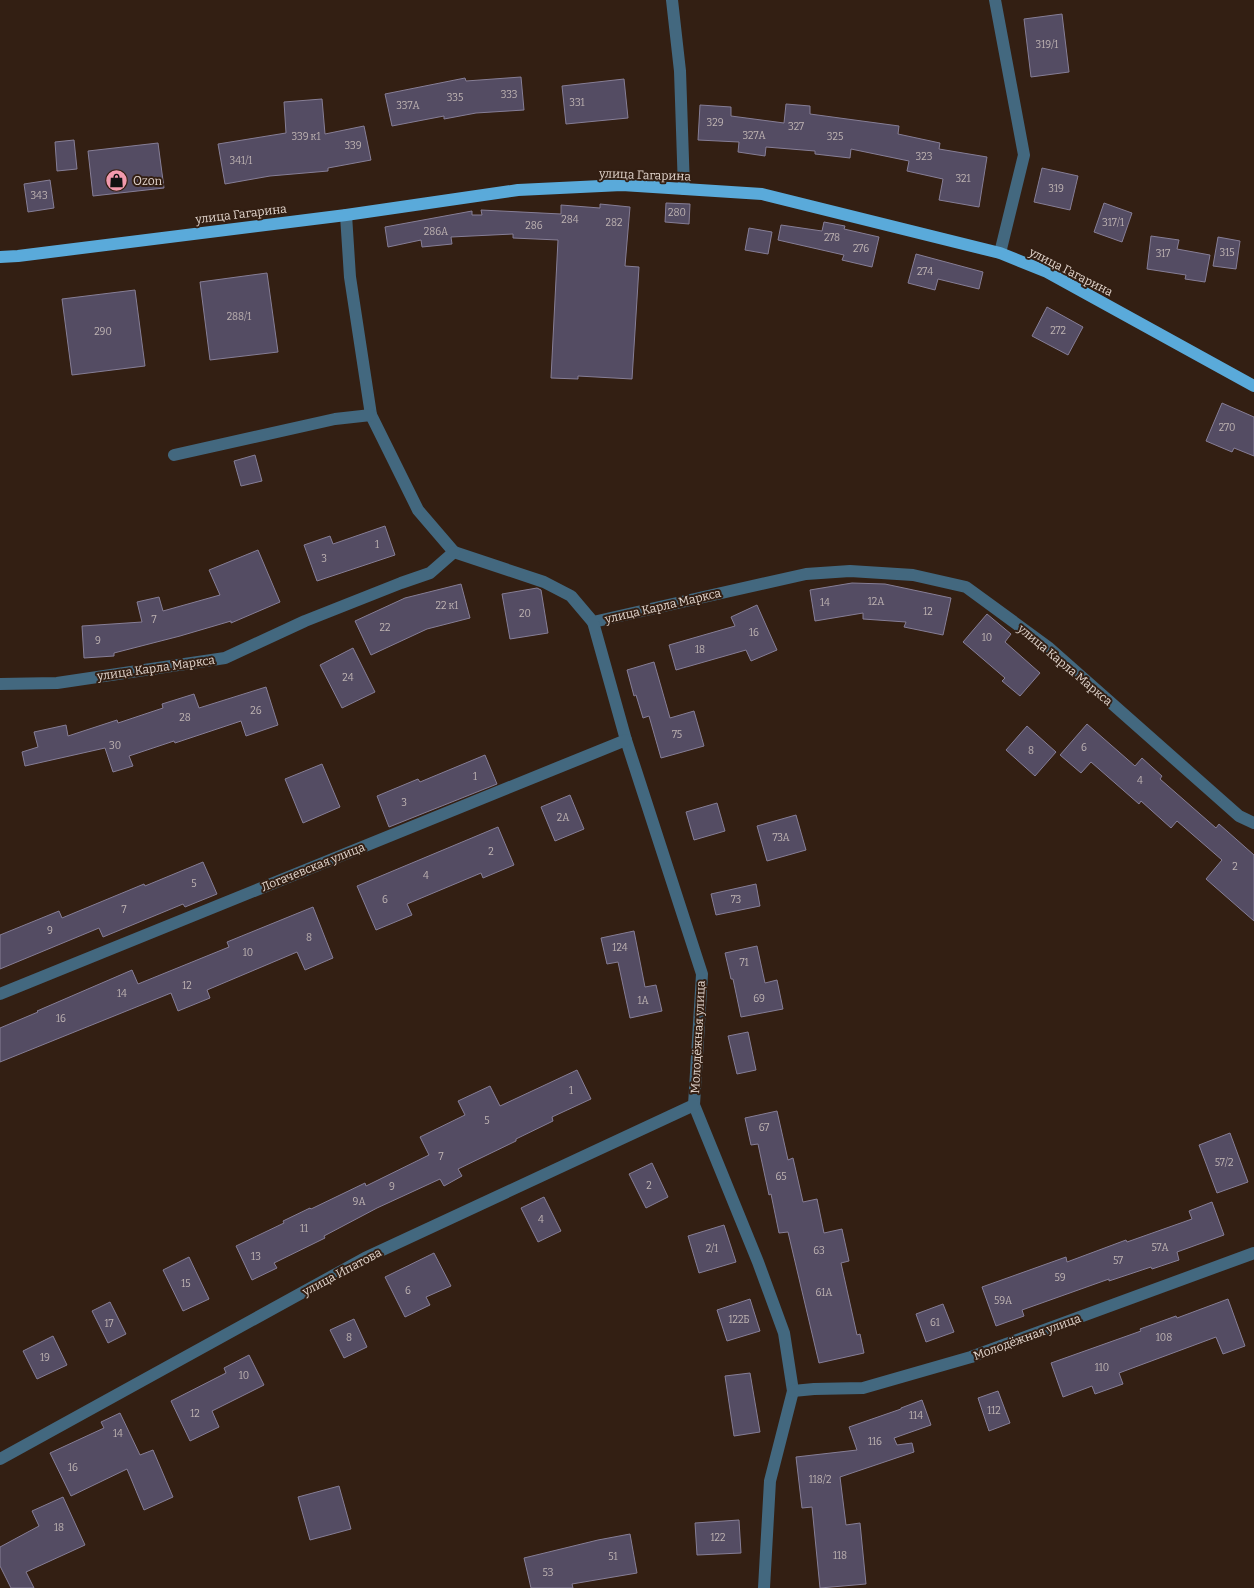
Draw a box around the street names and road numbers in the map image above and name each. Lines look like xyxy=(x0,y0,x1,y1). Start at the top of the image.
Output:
street label: улица Гагарина xyxy=(598,166,692,184)
street label: улица Гагарина xyxy=(194,201,288,227)
street label: улица Гагарина xyxy=(1026,244,1115,299)
street label: улица Карла Маркса xyxy=(603,586,723,626)
street label: улица Карла Маркса xyxy=(1014,621,1115,709)
street label: улица Карла Маркса xyxy=(95,653,216,683)
street label: Логачевская улица xyxy=(259,840,367,894)
street label: Молодёжная улица xyxy=(688,980,708,1094)
street label: улица Ипатова xyxy=(299,1245,384,1299)
street label: Молодёжная улица xyxy=(971,1311,1083,1363)

